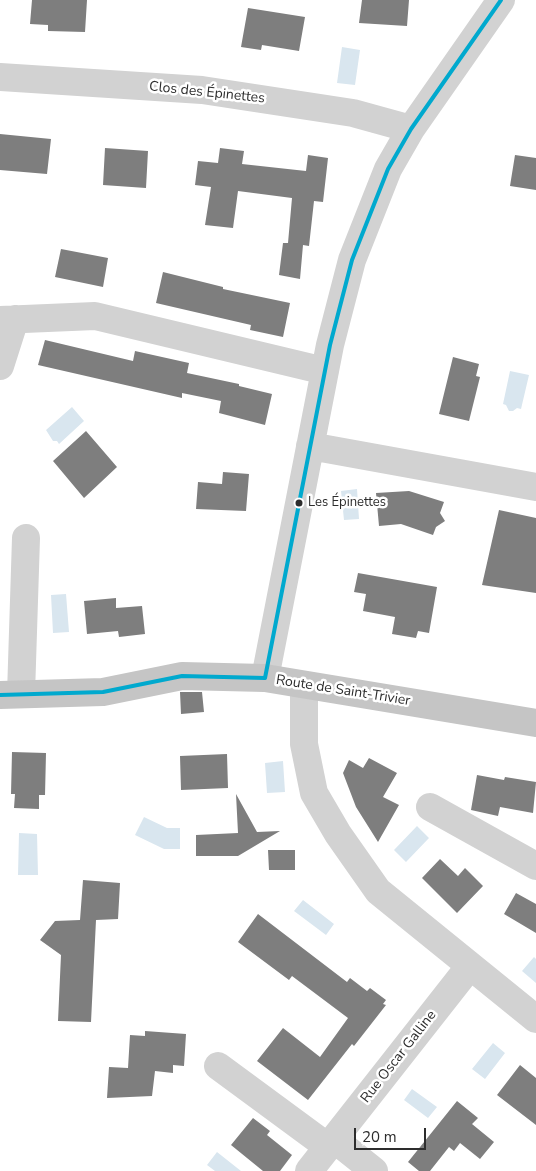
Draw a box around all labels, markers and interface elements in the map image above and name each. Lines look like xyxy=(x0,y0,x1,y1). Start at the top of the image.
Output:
street label: Clos des Épinettes xyxy=(148,79,266,107)
place label: Les Épinettes xyxy=(308,495,386,511)
marker: Les Épinettes xyxy=(294,498,304,508)
street label: Route de Saint-Trivier xyxy=(275,672,411,710)
street label: Rue Oscar Galline xyxy=(358,1007,440,1107)
scale bar xyxy=(356,1118,428,1150)
text: 20 m xyxy=(362,1127,397,1147)

